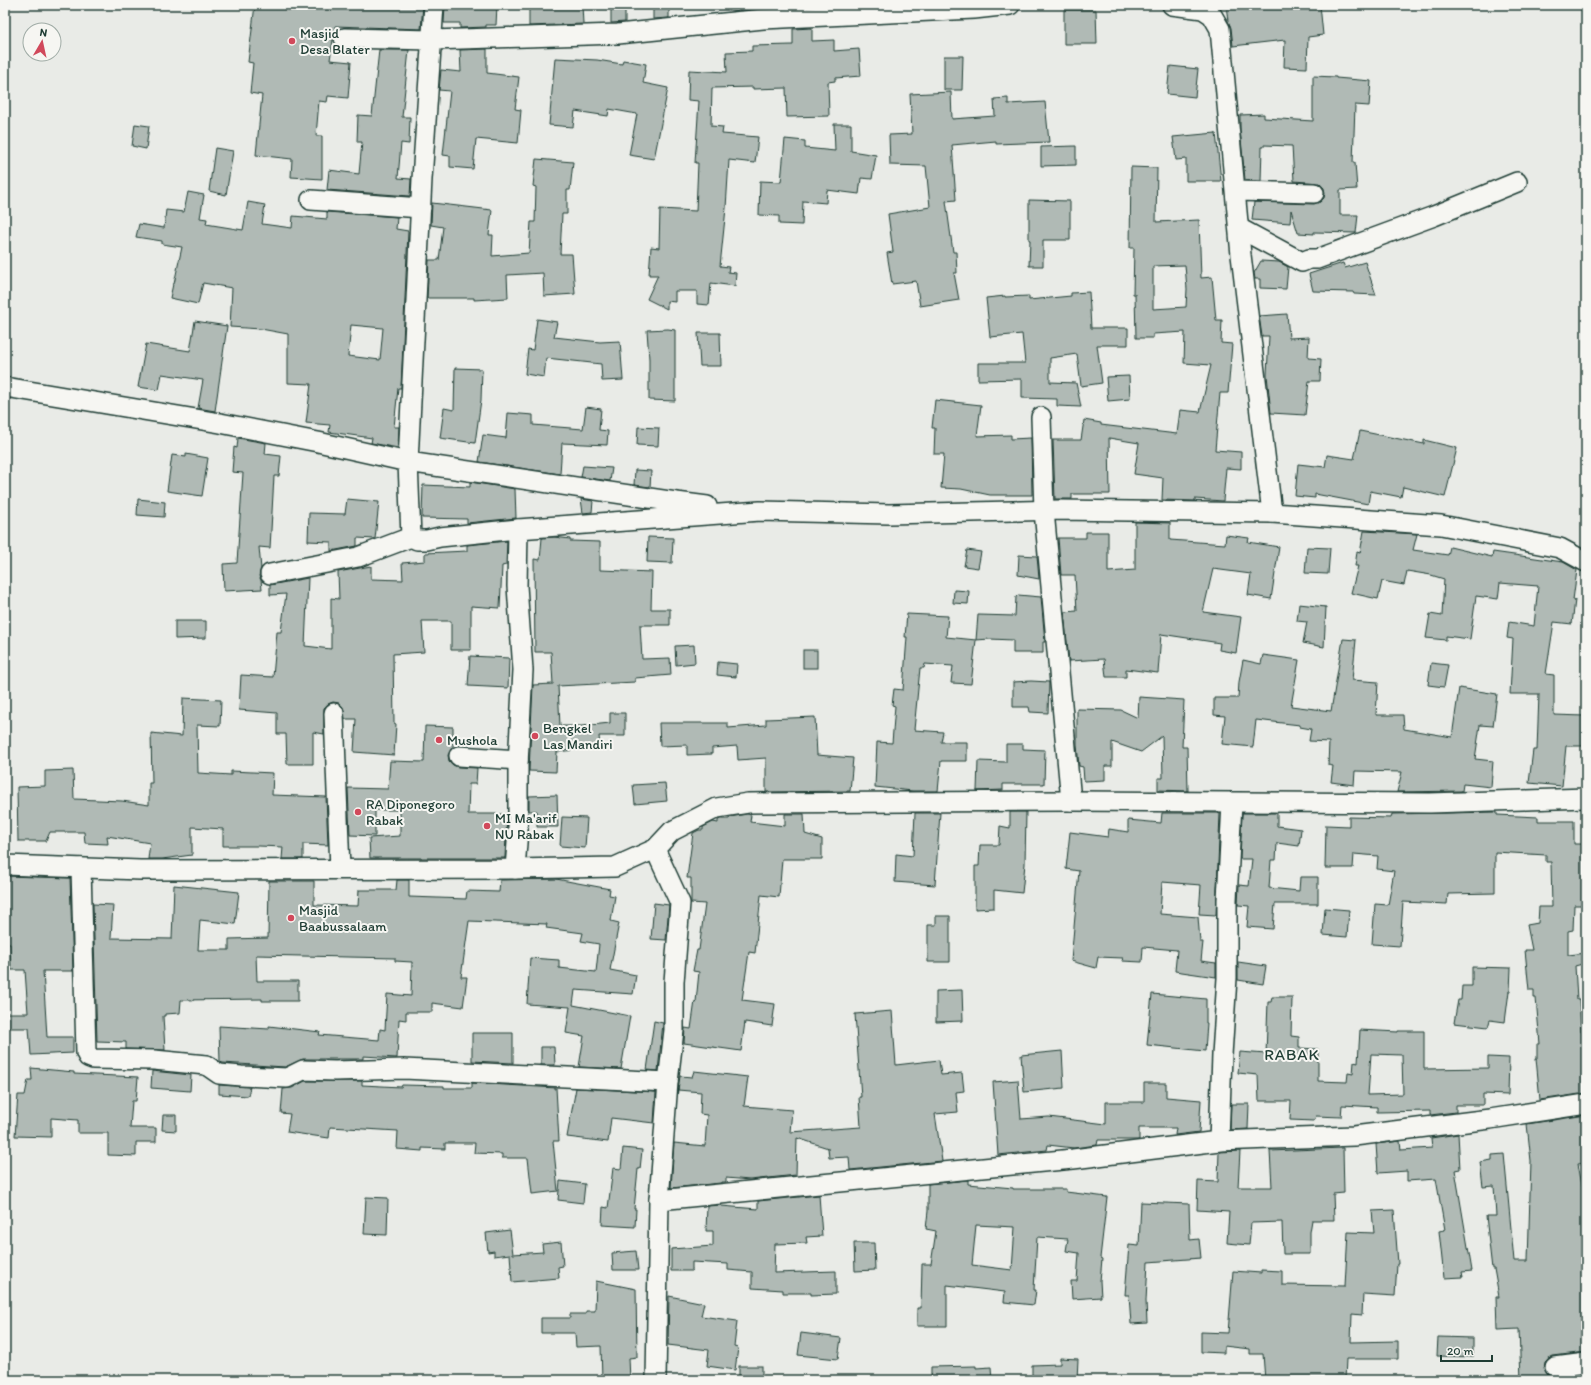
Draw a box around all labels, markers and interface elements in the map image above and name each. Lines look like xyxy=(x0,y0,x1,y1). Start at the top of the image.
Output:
north arrow xyxy=(22,22,62,62)
place label: Masjid Desa Blater xyxy=(300,25,370,58)
text: N xyxy=(39,26,48,40)
marker: Masjid Desa Blater xyxy=(287,36,297,46)
place label: Bengkel Las Mandiri xyxy=(543,720,613,753)
marker: Bengkel Las Mandiri xyxy=(530,731,540,741)
place label: Mushola xyxy=(447,732,498,749)
marker: Mushola xyxy=(434,735,444,745)
place label: RA Diponegoro Rabak xyxy=(366,796,455,829)
marker: RA Diponegoro Rabak xyxy=(353,807,363,817)
place label: MI Ma'arif NU Rabak xyxy=(495,810,558,843)
marker: MI Ma'arif NU Rabak xyxy=(482,821,492,831)
place label: Masjid Baabussalaam xyxy=(299,902,387,935)
marker: Masjid Baabussalaam xyxy=(286,913,296,923)
district label: RABAK xyxy=(1264,1045,1320,1064)
scale bar xyxy=(1441,1337,1492,1363)
text: 20 m xyxy=(1447,1344,1474,1358)

